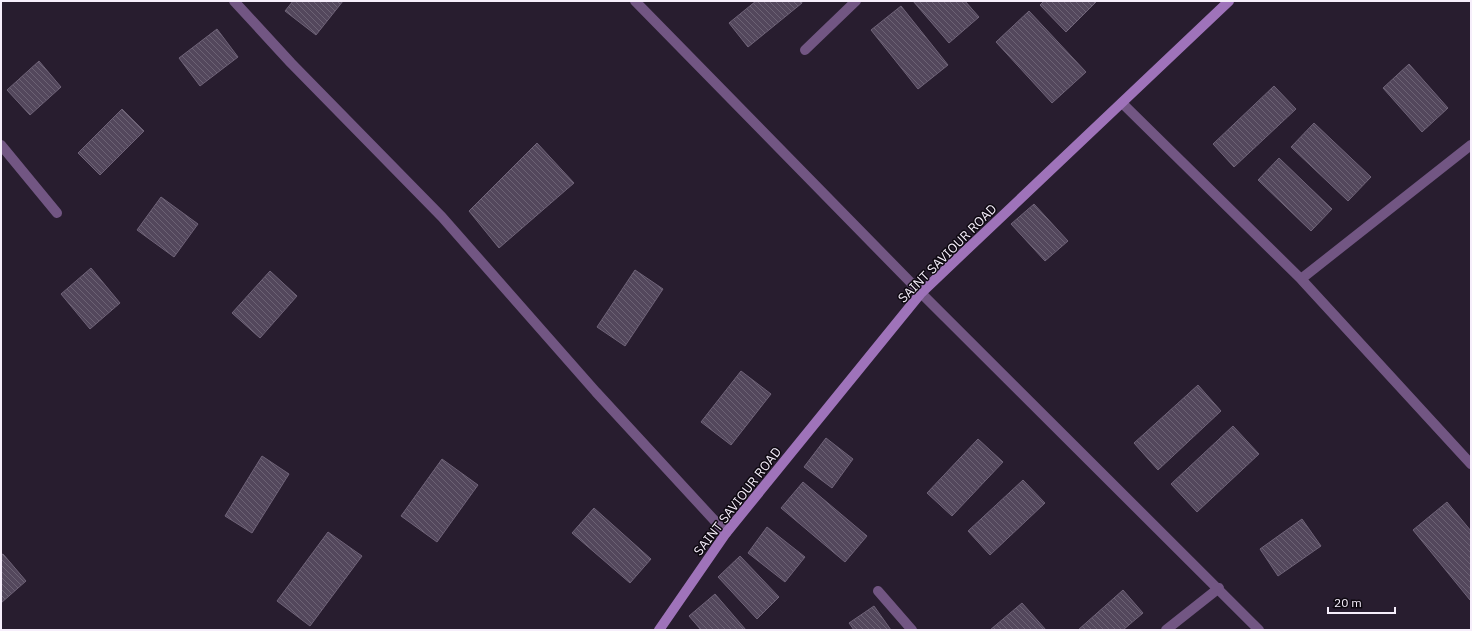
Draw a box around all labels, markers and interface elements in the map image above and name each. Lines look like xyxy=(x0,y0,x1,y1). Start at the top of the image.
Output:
street label: SAINT SAVIOUR ROAD xyxy=(894,200,1000,306)
street label: SAINT SAVIOUR ROAD xyxy=(690,444,785,559)
scale bar xyxy=(1328,589,1395,615)
text: 20 m xyxy=(1334,595,1362,610)

